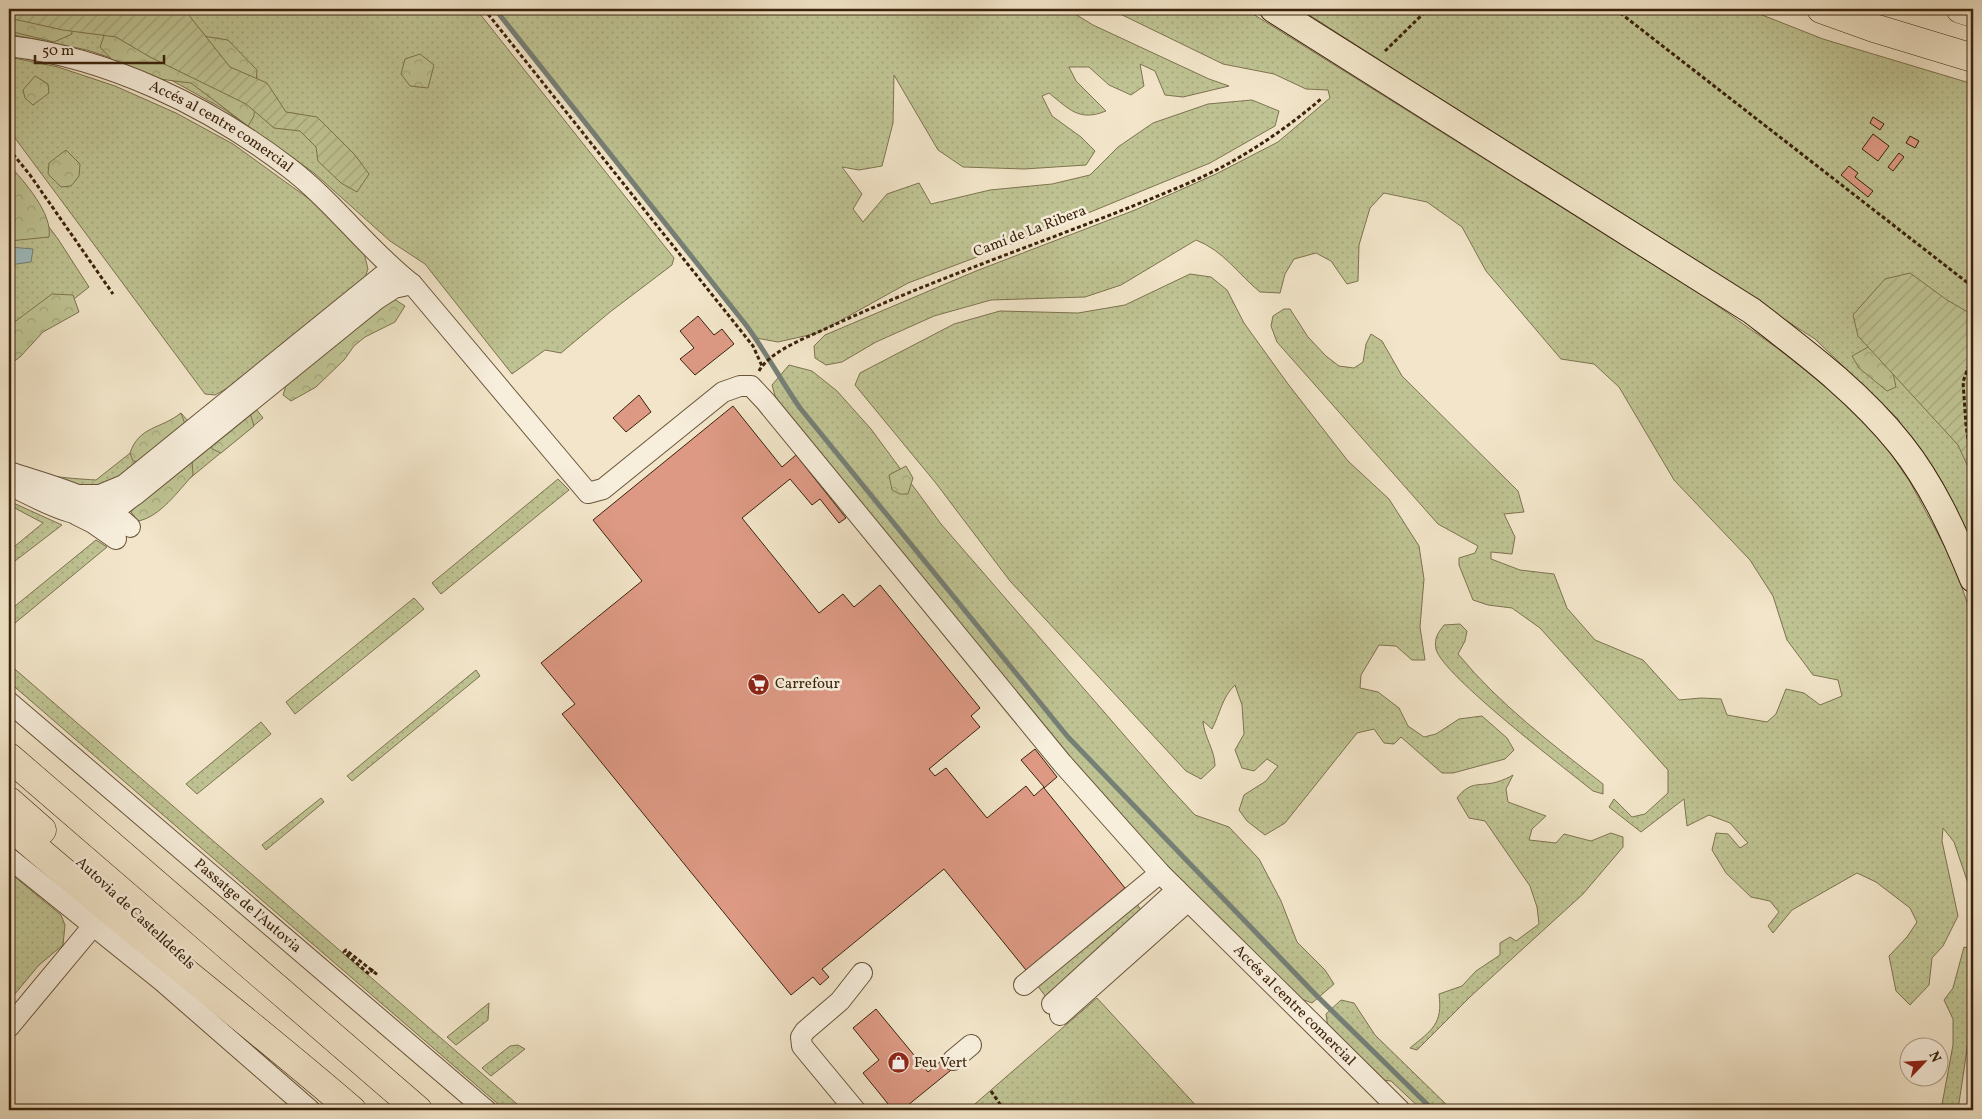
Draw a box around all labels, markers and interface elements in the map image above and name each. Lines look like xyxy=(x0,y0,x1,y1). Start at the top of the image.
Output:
scale bar xyxy=(35,32,164,64)
text: 50 m xyxy=(42,41,74,62)
street label: Accés al centre comercial xyxy=(146,76,297,178)
street label: Camí de La Ribera xyxy=(971,201,1089,263)
supermarket icon: Carrefour xyxy=(747,672,771,696)
place label: Carrefour xyxy=(775,674,840,695)
street label: Autovia de Castelldefels xyxy=(71,853,199,975)
street label: Passatge de l'Autovia xyxy=(189,854,306,958)
street label: Accés al centre comercial xyxy=(1228,940,1360,1071)
north arrow xyxy=(1900,1036,1950,1086)
text: N xyxy=(1924,1049,1945,1066)
shop icon: Feu Vert xyxy=(886,1051,910,1075)
place label: Feu Vert xyxy=(914,1053,967,1074)

